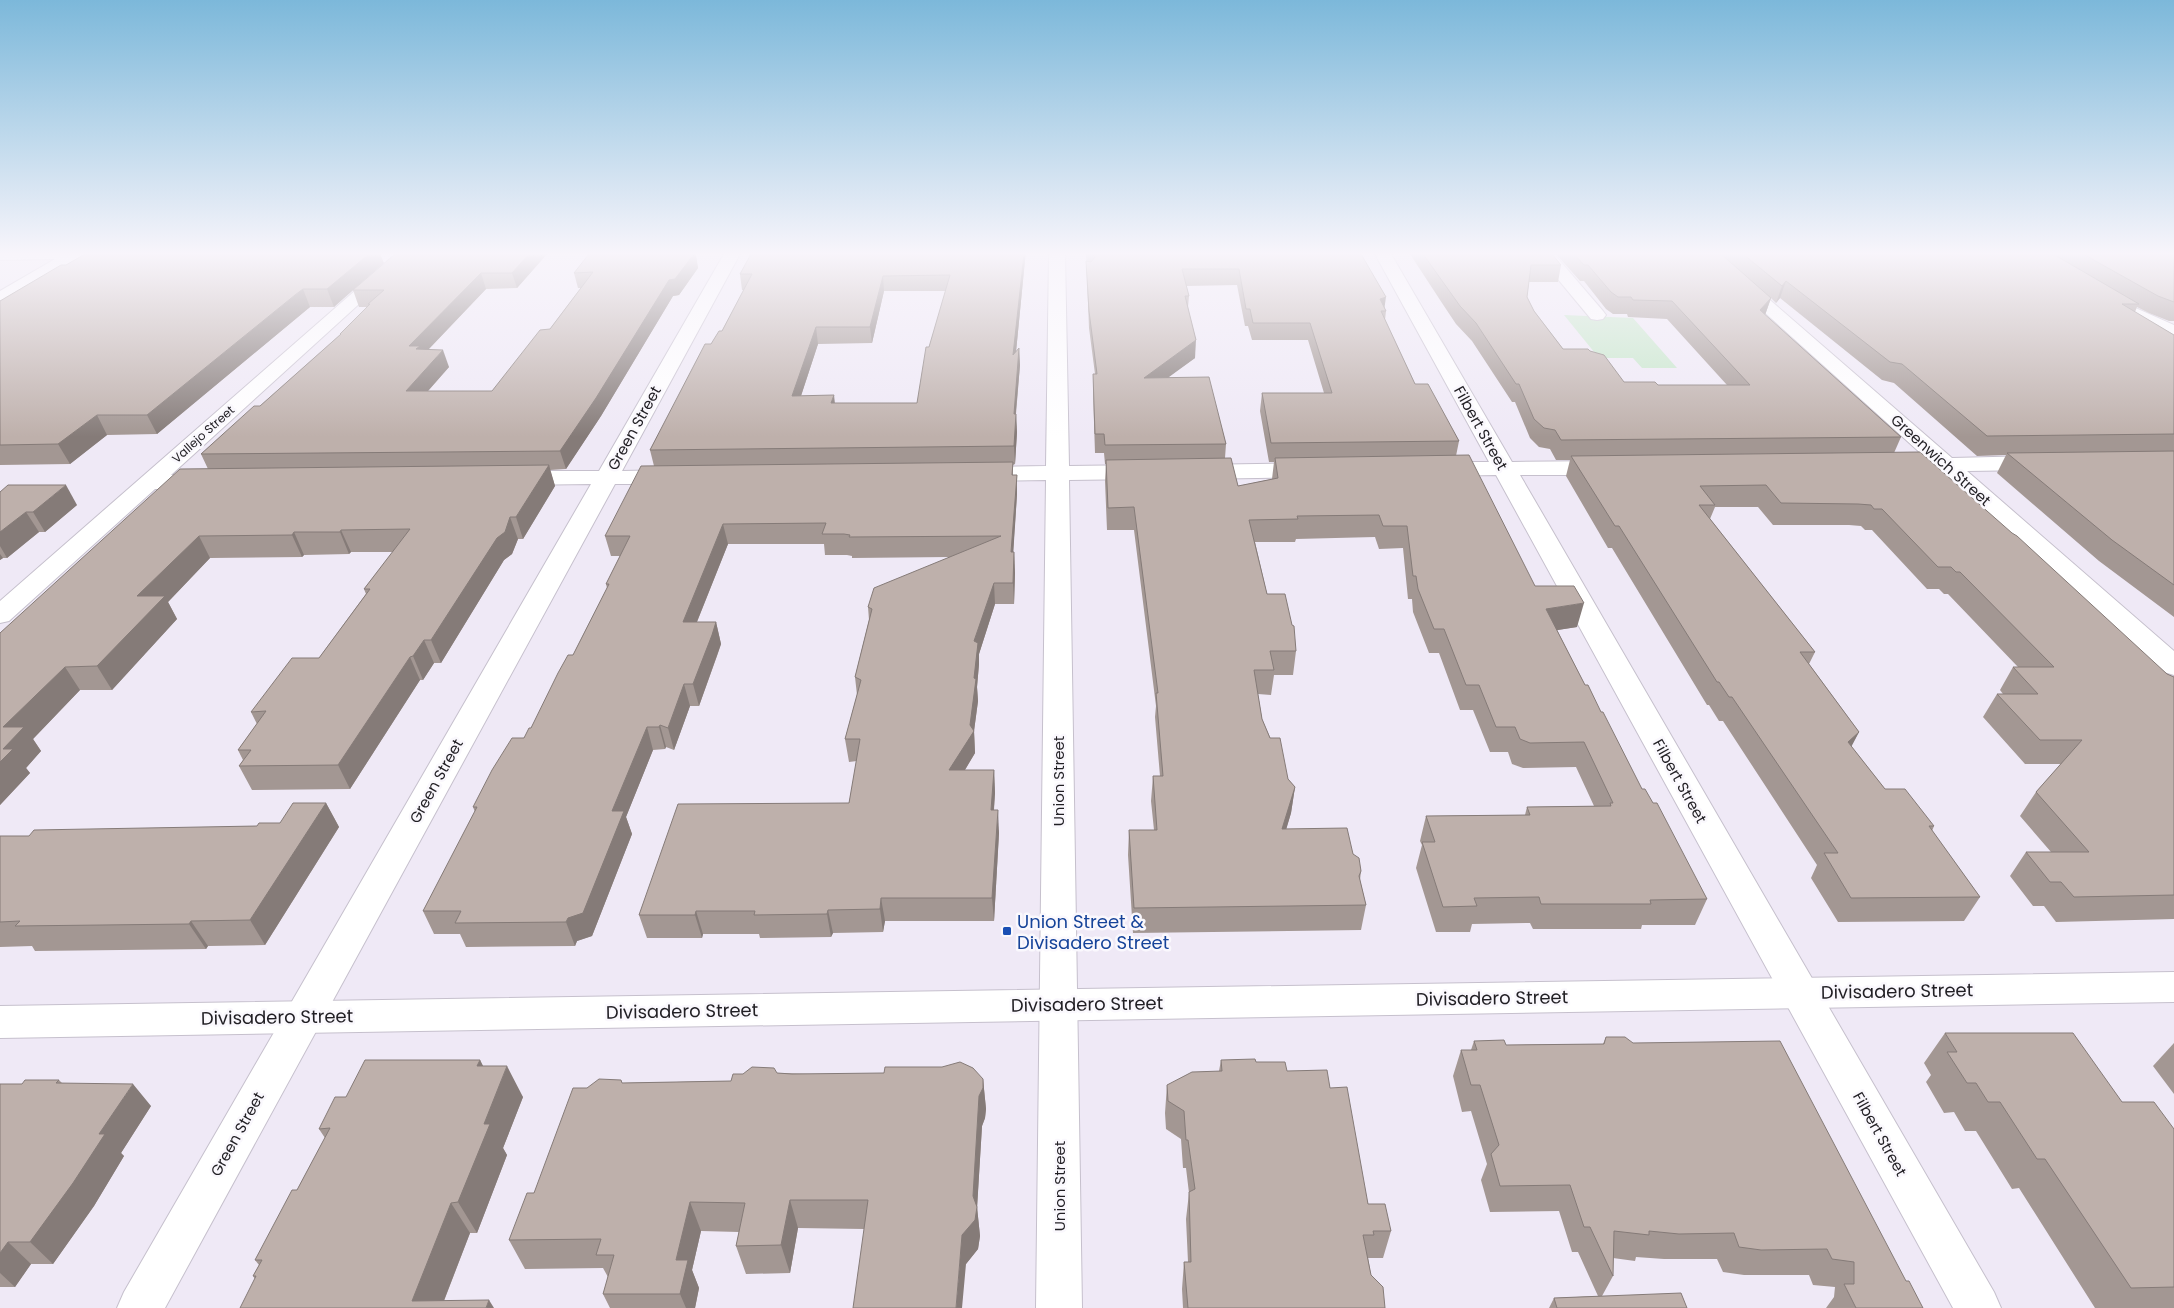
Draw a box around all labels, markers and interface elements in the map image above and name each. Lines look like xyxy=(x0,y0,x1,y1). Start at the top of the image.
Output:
street label: Green Street xyxy=(602,382,666,474)
street label: Filbert Street xyxy=(1449,382,1513,474)
street label: Vallejo Street xyxy=(168,401,238,467)
street label: Greenwich Street xyxy=(1886,409,1996,511)
street label: Green Street xyxy=(404,735,468,827)
street label: Filbert Street xyxy=(1648,735,1712,827)
street label: Union Street xyxy=(1048,736,1069,826)
place label: Union Street & Divisadero Street xyxy=(1017,909,1169,955)
marker: Union Street & Divisadero Street xyxy=(1001,925,1013,937)
street label: Divisadero Street xyxy=(1821,977,1973,1005)
street label: Divisadero Street xyxy=(1416,984,1568,1012)
street label: Divisadero Street xyxy=(1011,990,1163,1018)
street label: Divisadero Street xyxy=(606,997,758,1025)
street label: Divisadero Street xyxy=(201,1003,353,1031)
street label: Green Street xyxy=(205,1088,269,1180)
street label: Filbert Street xyxy=(1848,1088,1912,1180)
street label: Union Street xyxy=(1049,1141,1070,1231)

